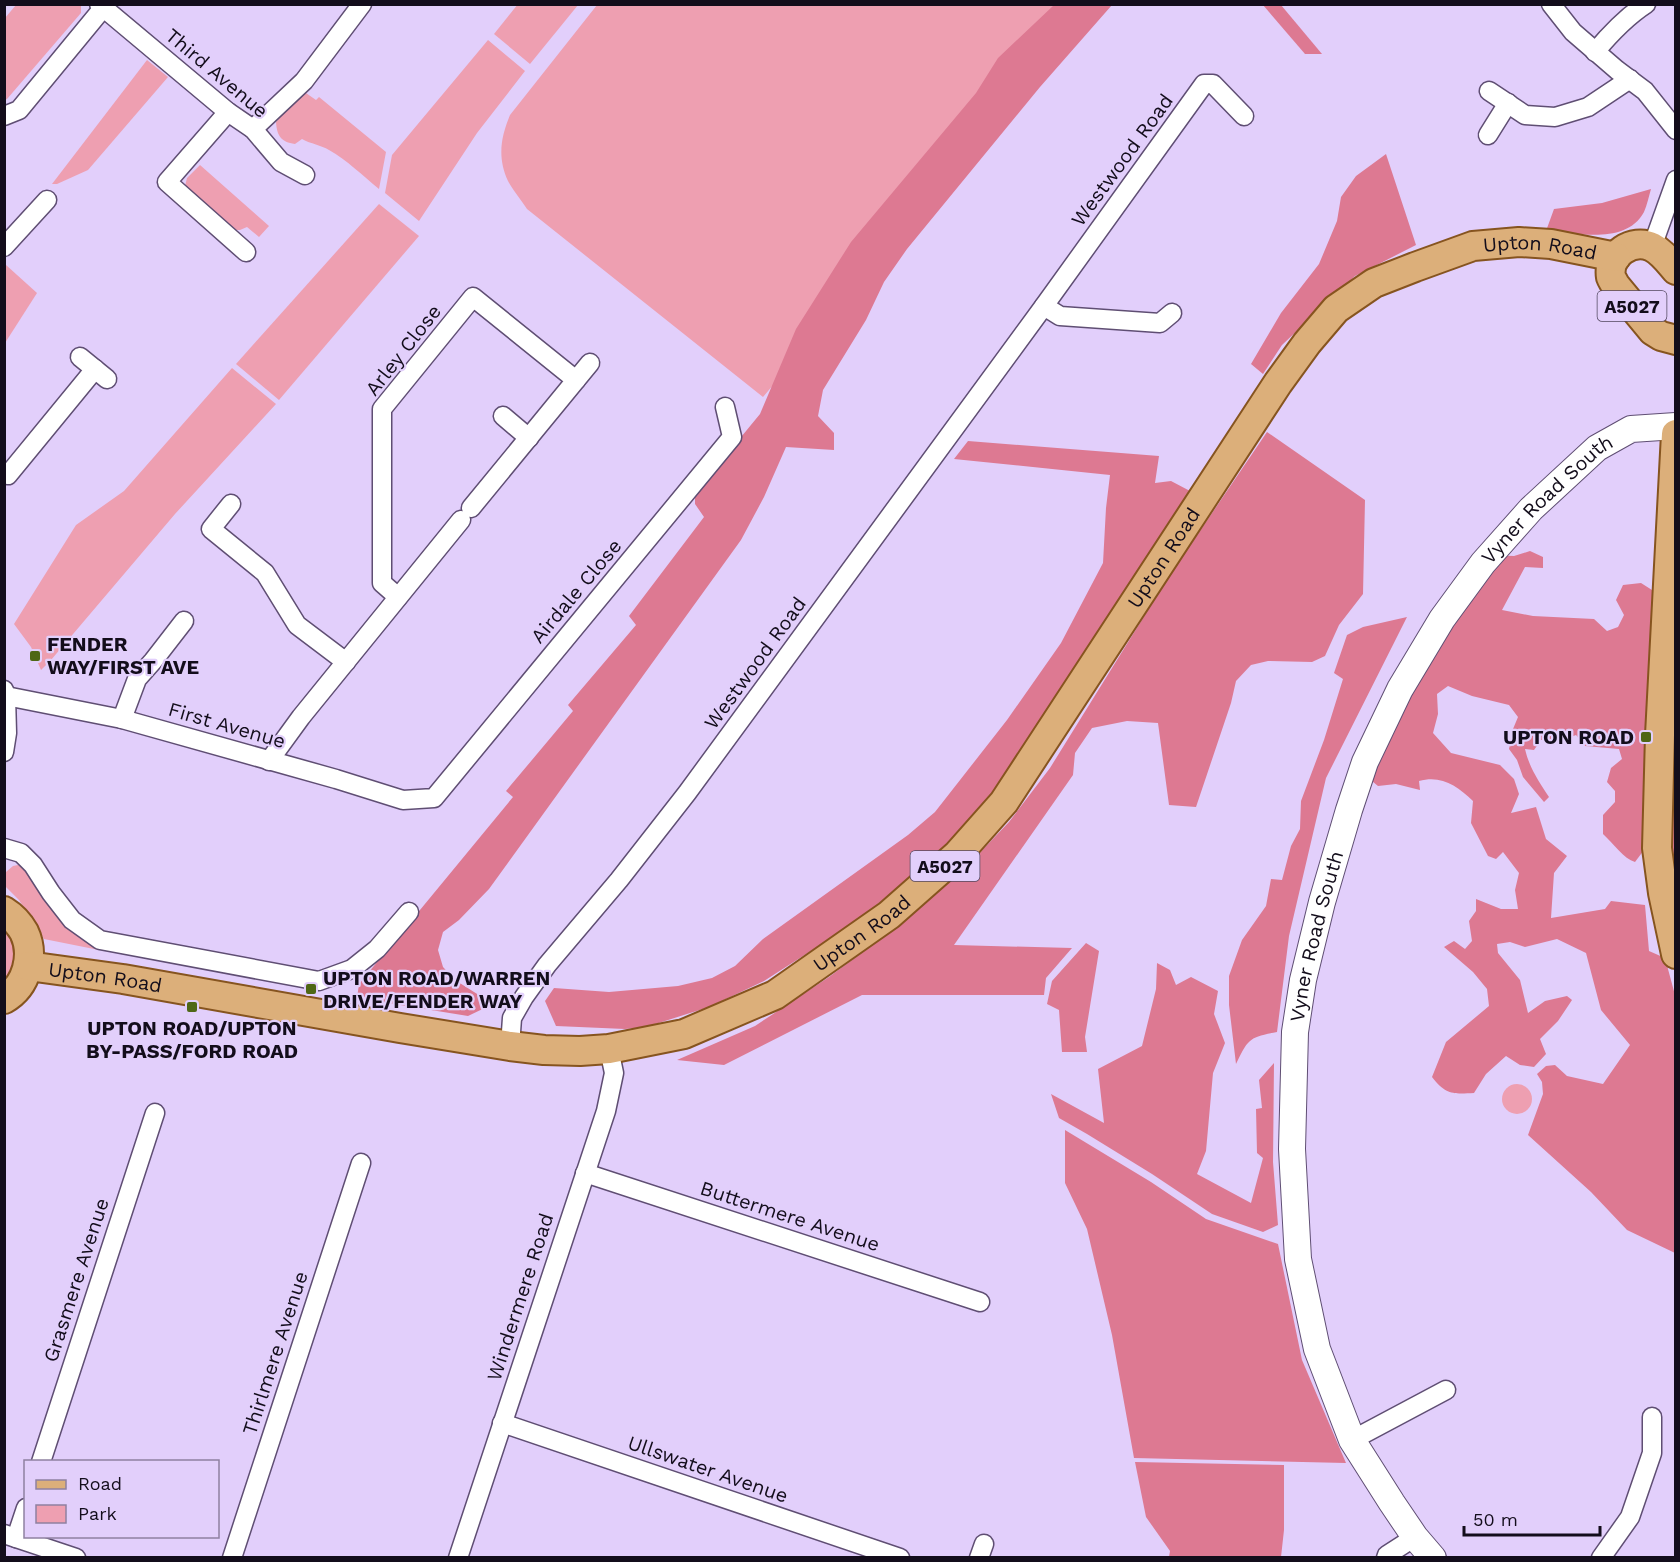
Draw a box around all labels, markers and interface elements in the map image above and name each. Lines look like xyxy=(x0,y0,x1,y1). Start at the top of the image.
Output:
street label: Third Avenue xyxy=(161,23,273,123)
street label: Westwood Road xyxy=(1066,89,1178,231)
street label: Upton Road xyxy=(1482,230,1599,265)
road number: A5027 xyxy=(1598,291,1666,321)
street label: Arley Close xyxy=(360,300,446,400)
street label: Vyner Road South xyxy=(1476,430,1617,569)
street label: Upton Road xyxy=(1122,503,1205,612)
street label: Airdale Close xyxy=(525,534,627,648)
street label: Westwood Road xyxy=(699,592,811,734)
place label: FENDER WAY/FIRST AVE xyxy=(47,632,199,679)
marker: FENDER WAY/FIRST AVE xyxy=(28,649,42,663)
street label: First Avenue xyxy=(166,697,288,753)
place label: UPTON ROAD xyxy=(1503,725,1634,749)
marker: UPTON ROAD xyxy=(1639,730,1653,744)
street label: Vyner Road South xyxy=(1285,848,1348,1024)
road number: A5027 xyxy=(910,851,980,881)
street label: Upton Road xyxy=(808,890,915,977)
street label: Upton Road xyxy=(47,957,164,998)
place label: UPTON ROAD/WARREN DRIVE/FENDER WAY xyxy=(323,966,550,1013)
marker: UPTON ROAD/WARREN DRIVE/FENDER WAY xyxy=(304,982,318,996)
marker: UPTON ROAD/UPTON BY-PASS/FORD ROAD xyxy=(185,1000,199,1014)
place label: UPTON ROAD/UPTON BY-PASS/FORD ROAD xyxy=(86,1016,298,1063)
street label: Buttermere Avenue xyxy=(697,1176,883,1256)
street label: Grasmere Avenue xyxy=(38,1195,114,1365)
street label: Windermere Road xyxy=(482,1210,558,1384)
street label: Thirlmere Avenue xyxy=(237,1268,313,1438)
street label: Ullswater Avenue xyxy=(625,1430,791,1508)
legend xyxy=(24,1460,219,1538)
text: Road xyxy=(78,1473,122,1494)
scale bar xyxy=(1464,1499,1600,1537)
text: Park xyxy=(78,1503,117,1524)
text: 50 m xyxy=(1473,1509,1518,1530)

